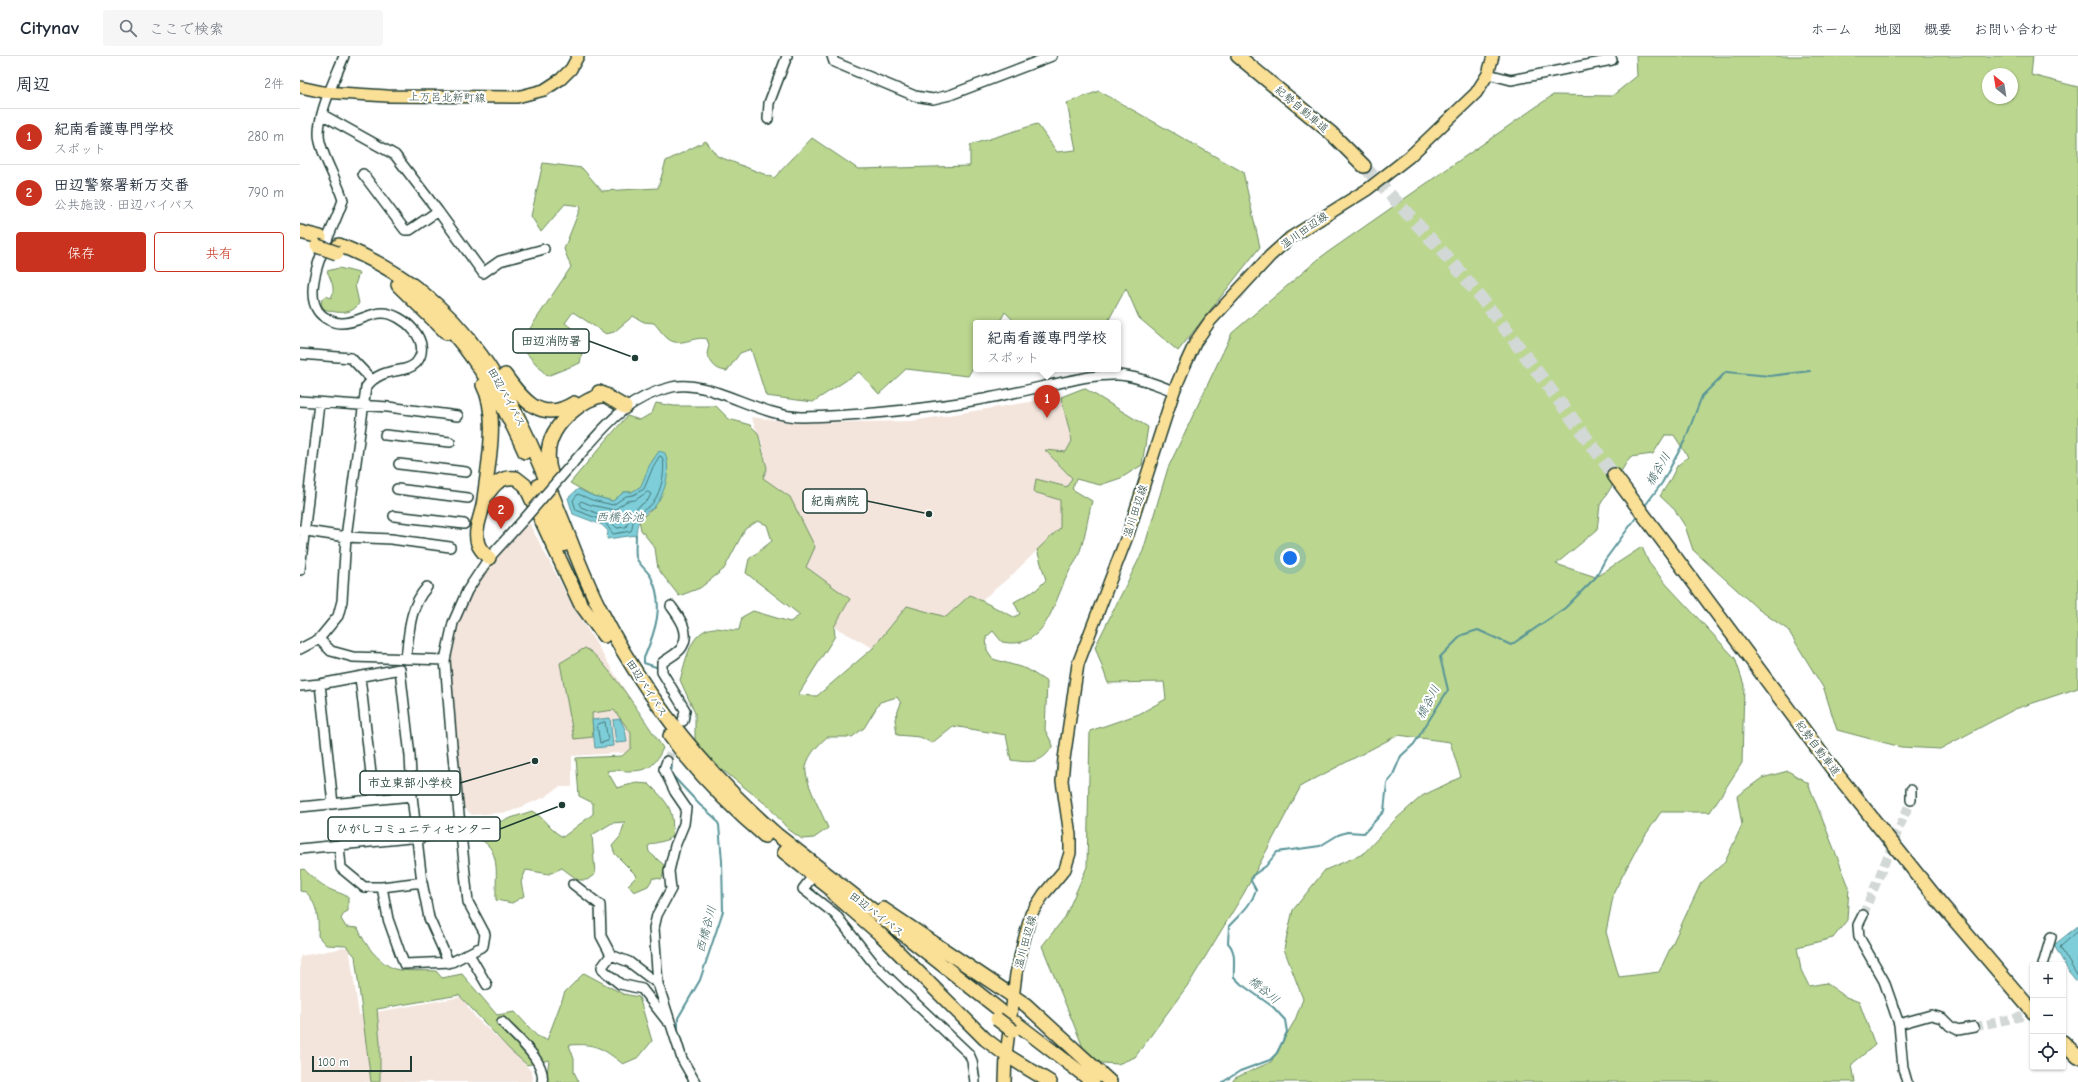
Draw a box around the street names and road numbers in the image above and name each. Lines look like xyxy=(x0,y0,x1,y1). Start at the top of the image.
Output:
street label: 紀勢自動車道 xyxy=(1272,83,1331,136)
street label: 上万呂北新町線 xyxy=(408,90,486,105)
street label: 温川田辺線 xyxy=(1278,209,1331,252)
street label: 田辺バイパス xyxy=(485,365,528,429)
street label: 温川田辺線 xyxy=(1121,483,1150,539)
street label: 田辺バイパス xyxy=(623,657,670,719)
street label: 紀勢自動車道 xyxy=(1793,718,1843,779)
street label: 田辺バイパス xyxy=(847,889,907,940)
street label: 温川田辺線 xyxy=(1012,914,1039,970)

